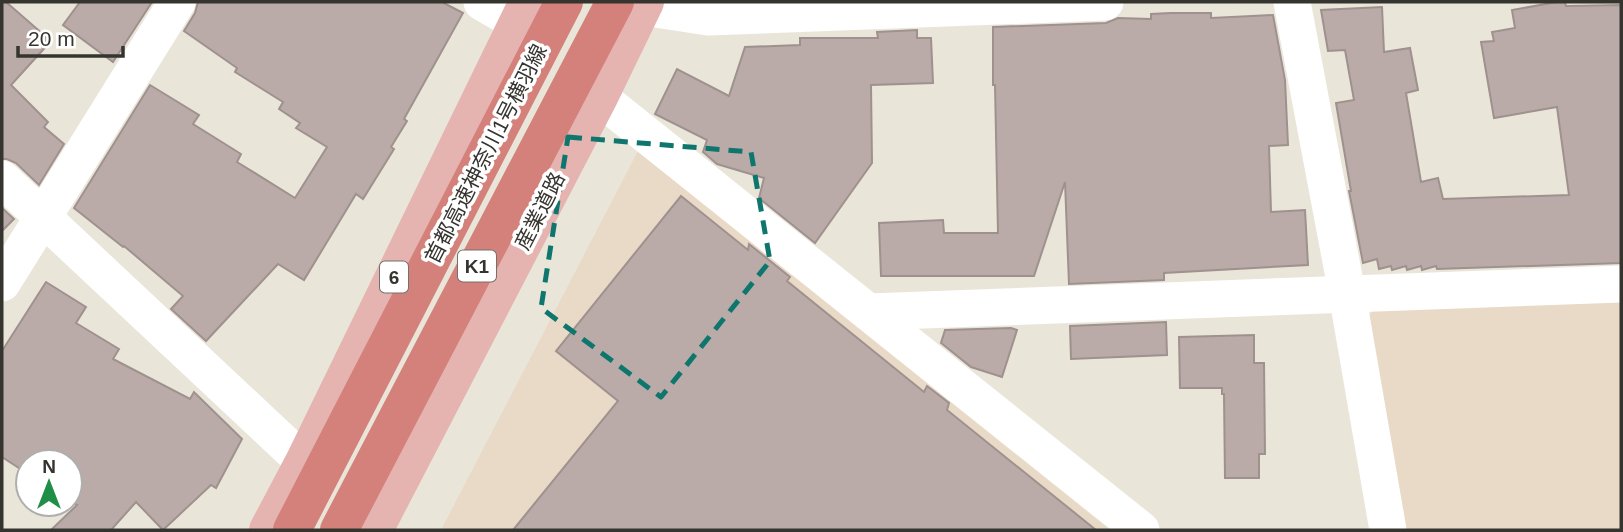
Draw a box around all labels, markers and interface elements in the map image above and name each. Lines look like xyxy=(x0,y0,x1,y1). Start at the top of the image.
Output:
scale bar xyxy=(18,14,122,58)
text: 20 m xyxy=(28,27,75,50)
street label: 首都高速神奈川1号横羽線 xyxy=(420,40,551,267)
street label: 産業道路 xyxy=(510,168,569,253)
road number: K1 xyxy=(458,250,496,282)
road number: 6 xyxy=(380,262,408,292)
north arrow xyxy=(14,448,84,518)
text: N xyxy=(42,456,56,477)

